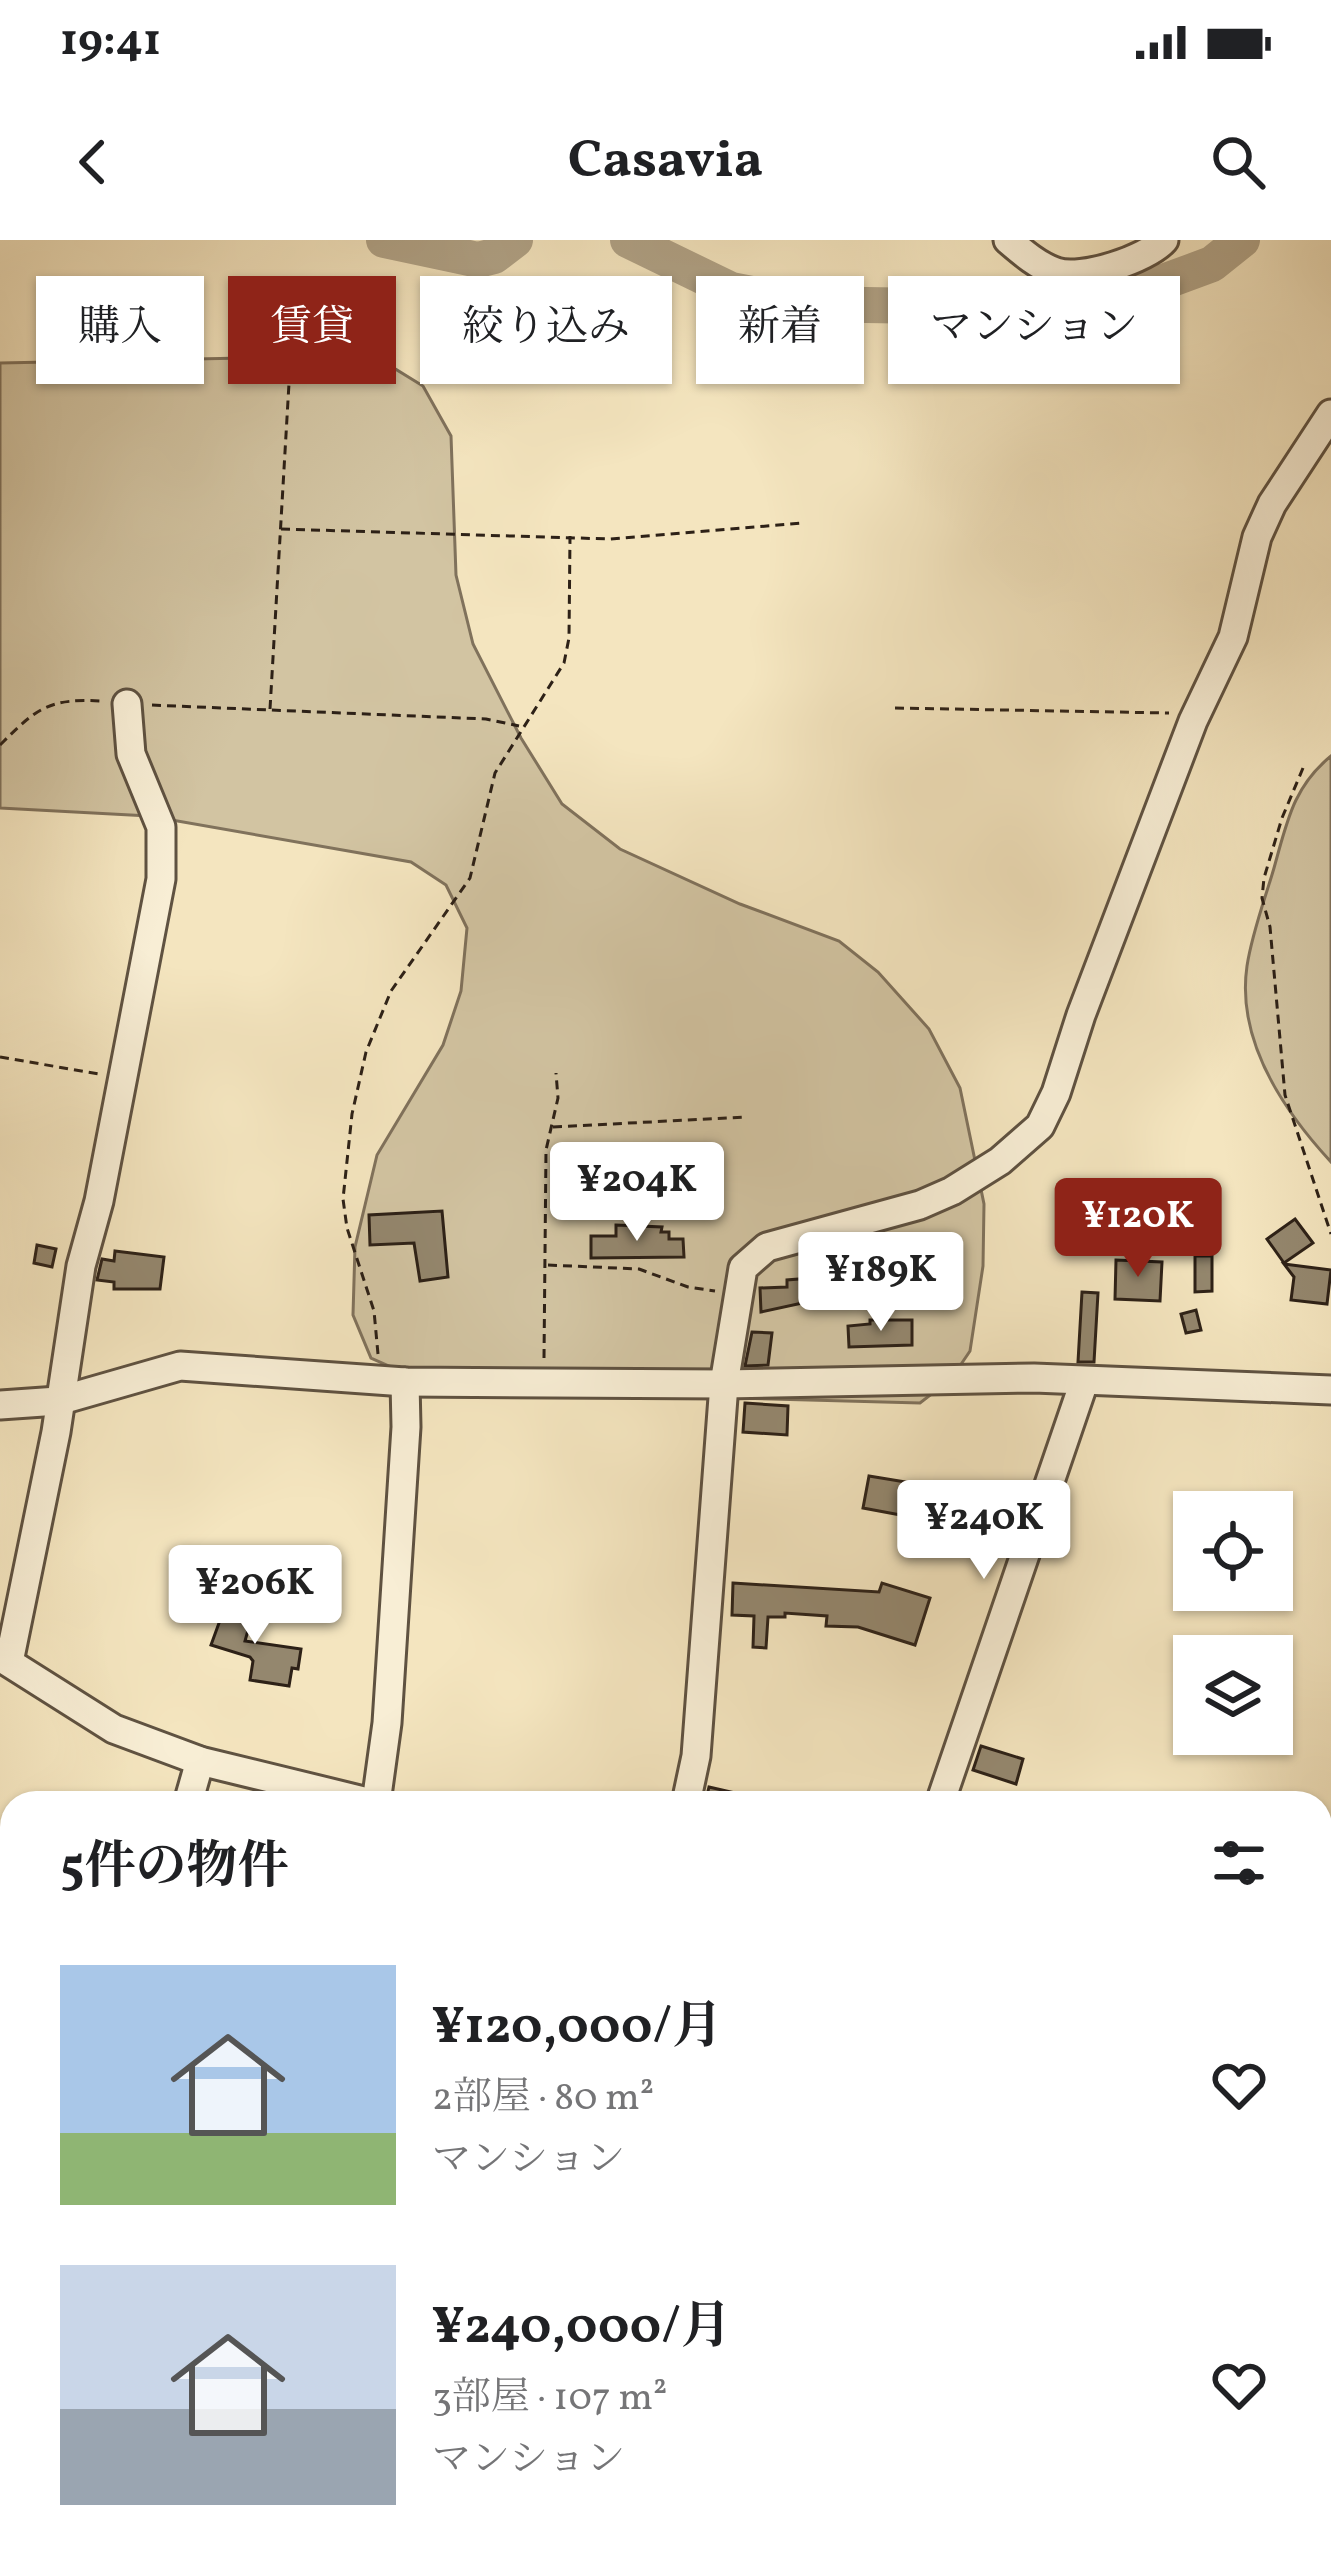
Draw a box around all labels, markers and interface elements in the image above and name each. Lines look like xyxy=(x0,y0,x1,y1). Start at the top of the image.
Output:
text: 19:41 xyxy=(60,11,161,74)
text: Casavia xyxy=(568,125,763,200)
icon: back xyxy=(60,129,126,195)
icon: search xyxy=(1205,129,1271,195)
chip: 購入 xyxy=(36,276,204,384)
chip: 賃貸 xyxy=(228,276,396,384)
chip: 絞り込み xyxy=(420,276,672,384)
chip: 新着 xyxy=(696,276,864,384)
chip: マンション xyxy=(888,276,1180,384)
pin: ¥204K xyxy=(553,1142,721,1244)
text: ¥204K xyxy=(577,1154,697,1208)
pin: ¥120K xyxy=(1054,1178,1222,1280)
text: ¥120K xyxy=(1082,1190,1194,1244)
pin: ¥189K xyxy=(797,1232,965,1334)
text: ¥189K xyxy=(825,1244,937,1298)
pin: ¥240K xyxy=(900,1480,1068,1582)
map controls xyxy=(1173,1491,1293,1755)
button: locate xyxy=(1173,1491,1293,1611)
text: ¥240K xyxy=(924,1492,1044,1546)
pin: ¥206K xyxy=(171,1545,339,1647)
text: ¥206K xyxy=(196,1557,314,1611)
button: layers xyxy=(1173,1635,1293,1755)
icon: filters xyxy=(1206,1830,1272,1896)
text: 5件の物件 xyxy=(60,1833,289,1904)
text: ¥120,000/月 xyxy=(432,1993,723,2064)
icon: home xyxy=(156,2013,300,2157)
icon: heart xyxy=(1206,2052,1272,2118)
text: 2部屋 · 80 m² xyxy=(432,2072,654,2126)
text: マンション xyxy=(432,2134,625,2188)
text: ¥240,000/月 xyxy=(432,2293,732,2364)
icon: home xyxy=(156,2313,300,2457)
icon: heart xyxy=(1206,2352,1272,2418)
text: 3部屋 · 107 m² xyxy=(432,2372,667,2426)
text: マンション xyxy=(432,2434,625,2488)

